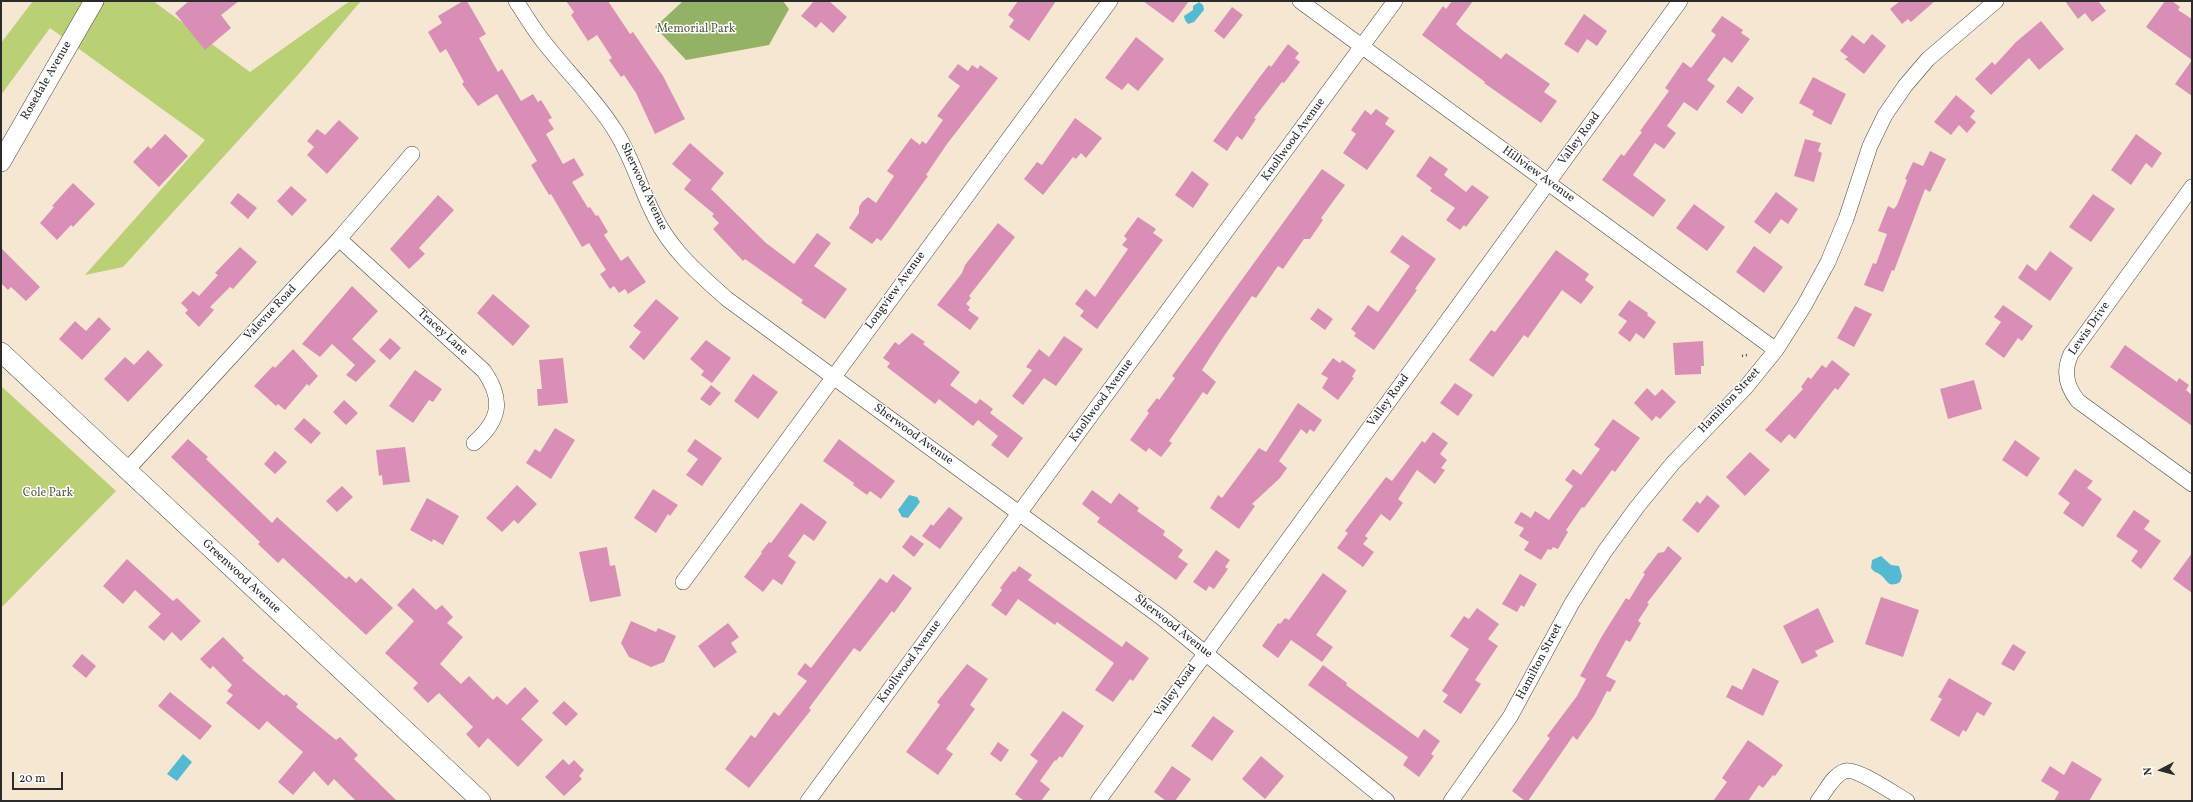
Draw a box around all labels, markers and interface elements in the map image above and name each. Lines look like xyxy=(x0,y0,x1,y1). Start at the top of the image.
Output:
park label: Memorial Park xyxy=(657,23,735,37)
street label: Rosedale Avenue xyxy=(19,39,75,123)
street label: Knollwood Avenue xyxy=(1259,96,1329,184)
street label: Valley Road xyxy=(1556,110,1604,168)
street label: Sherwood Avenue xyxy=(616,141,670,233)
street label: Hillview Avenue xyxy=(1499,144,1577,206)
street label: Longview Avenue xyxy=(863,249,929,333)
street label: Valevue Road xyxy=(242,282,300,344)
street label: Lewis Drive xyxy=(2066,299,2114,359)
street label: Tracey Lane xyxy=(414,307,470,359)
street label: Knollwood Avenue xyxy=(1067,357,1137,445)
street label: Hamilton Street xyxy=(1696,365,1764,437)
street label: Valley Road xyxy=(1365,372,1413,430)
street label: Sherwood Avenue xyxy=(870,401,956,469)
park label: Cole Park xyxy=(23,487,73,501)
street label: Greenwood Avenue xyxy=(199,537,283,617)
street label: Sherwood Avenue xyxy=(1131,592,1215,662)
street label: Knollwood Avenue xyxy=(875,618,945,706)
street label: Hamilton Street xyxy=(1514,621,1566,703)
street label: Valley Road xyxy=(1152,662,1200,720)
north arrow xyxy=(2141,750,2181,790)
scale bar xyxy=(14,764,65,790)
text: N xyxy=(2141,767,2156,776)
text: 20 m xyxy=(19,771,46,787)

